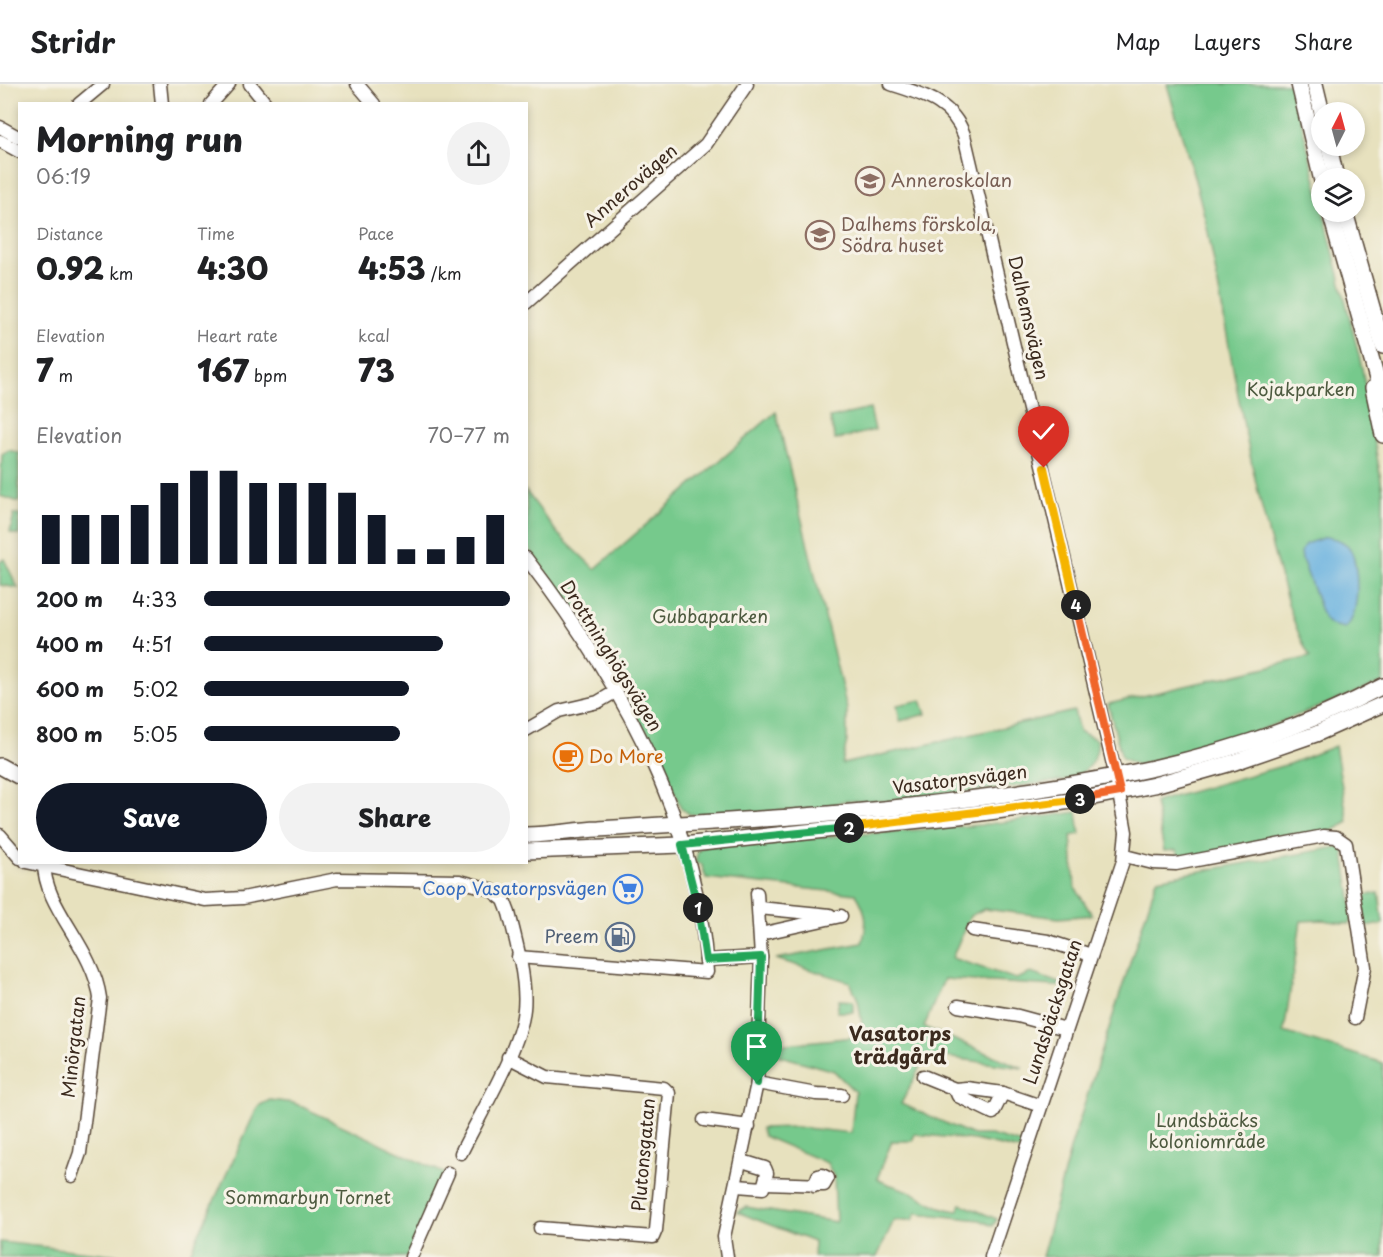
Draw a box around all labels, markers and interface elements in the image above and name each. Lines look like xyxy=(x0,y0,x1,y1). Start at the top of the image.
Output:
text: Stridr xyxy=(30,20,115,63)
text: Map xyxy=(1116,25,1160,57)
text: Layers xyxy=(1193,25,1261,57)
text: Share xyxy=(1294,25,1353,57)
north arrow xyxy=(1311,102,1365,156)
map controls xyxy=(1311,102,1365,222)
text: Morning run xyxy=(36,113,243,163)
button: share xyxy=(447,122,510,185)
street label: Annerovägen xyxy=(577,137,683,233)
text: 06:19 xyxy=(36,161,91,191)
school or university icon: Anneroskolan xyxy=(854,165,886,197)
place label: Anneroskolan xyxy=(891,166,1012,193)
button: layers xyxy=(1311,168,1365,222)
place label: Dalhems förskola, Södra huset xyxy=(841,210,997,258)
school or university icon: Dalhems förskola, Södra huset xyxy=(804,219,836,251)
text: Distance xyxy=(36,221,103,245)
text: Time xyxy=(197,221,235,245)
text: Pace xyxy=(358,221,394,245)
text: 0.92 xyxy=(36,245,104,290)
text: 4:30 xyxy=(197,245,268,290)
text: 4:53 xyxy=(358,245,426,290)
street label: Dalhemsvägen xyxy=(1002,253,1057,382)
text: km xyxy=(104,261,133,285)
text: /km xyxy=(426,261,461,285)
text: Elevation xyxy=(36,323,105,347)
text: Heart rate xyxy=(197,323,278,347)
text: kcal xyxy=(358,323,390,347)
text: 7 xyxy=(36,347,53,392)
text: 167 xyxy=(197,347,249,392)
text: 73 xyxy=(358,347,395,392)
text: m xyxy=(53,363,73,387)
text: bpm xyxy=(249,363,287,387)
park label: Kojakparken xyxy=(1247,375,1355,402)
pin xyxy=(1018,406,1069,468)
icon: check xyxy=(1027,415,1060,448)
text: Elevation xyxy=(36,420,122,450)
text: 70–77 m xyxy=(428,420,510,450)
street label: Drottninghögsvägen xyxy=(555,574,670,736)
text: 200 m xyxy=(36,584,103,614)
text: 4:33 xyxy=(132,584,177,614)
pin: 4 xyxy=(1061,590,1091,620)
text: 4 xyxy=(1071,593,1081,617)
park label: Gubbaparken xyxy=(652,602,768,629)
text: 400 m xyxy=(36,629,104,659)
text: 4:51 xyxy=(132,629,172,659)
text: 600 m xyxy=(36,674,104,704)
text: 5:02 xyxy=(132,674,179,704)
text: 800 m xyxy=(36,719,103,749)
text: 5:05 xyxy=(132,719,178,749)
cafe icon: Do More xyxy=(552,741,584,773)
place label: Do More xyxy=(589,742,664,769)
street label: Vasatorpsvägen xyxy=(891,757,1029,800)
button: Save xyxy=(36,783,267,852)
button: Share xyxy=(279,783,510,852)
pin: 3 xyxy=(1065,784,1095,814)
text: 3 xyxy=(1075,787,1085,811)
pin: 2 xyxy=(834,813,864,843)
text: 2 xyxy=(843,816,855,840)
supermarket icon: Coop Vasatorpsvägen xyxy=(612,873,644,905)
place label: Coop Vasatorpsvägen xyxy=(422,874,607,901)
pin: 1 xyxy=(683,893,713,923)
text: 1 xyxy=(694,896,702,920)
fuel station icon: Preem xyxy=(604,921,636,953)
place label: Preem xyxy=(544,922,599,949)
street label: Lundsbäcksgatan xyxy=(1015,935,1088,1088)
street label: Minörgatan xyxy=(54,995,91,1099)
district label: Vasatorps trädgård xyxy=(849,1018,952,1071)
pin xyxy=(731,1021,782,1083)
icon: arrive xyxy=(740,1030,773,1063)
street label: Plutonsgatan xyxy=(624,1097,661,1213)
park label: Lundsbäcks koloniområde xyxy=(1148,1106,1266,1154)
park label: Sommarbyn Tornet xyxy=(225,1183,391,1210)

